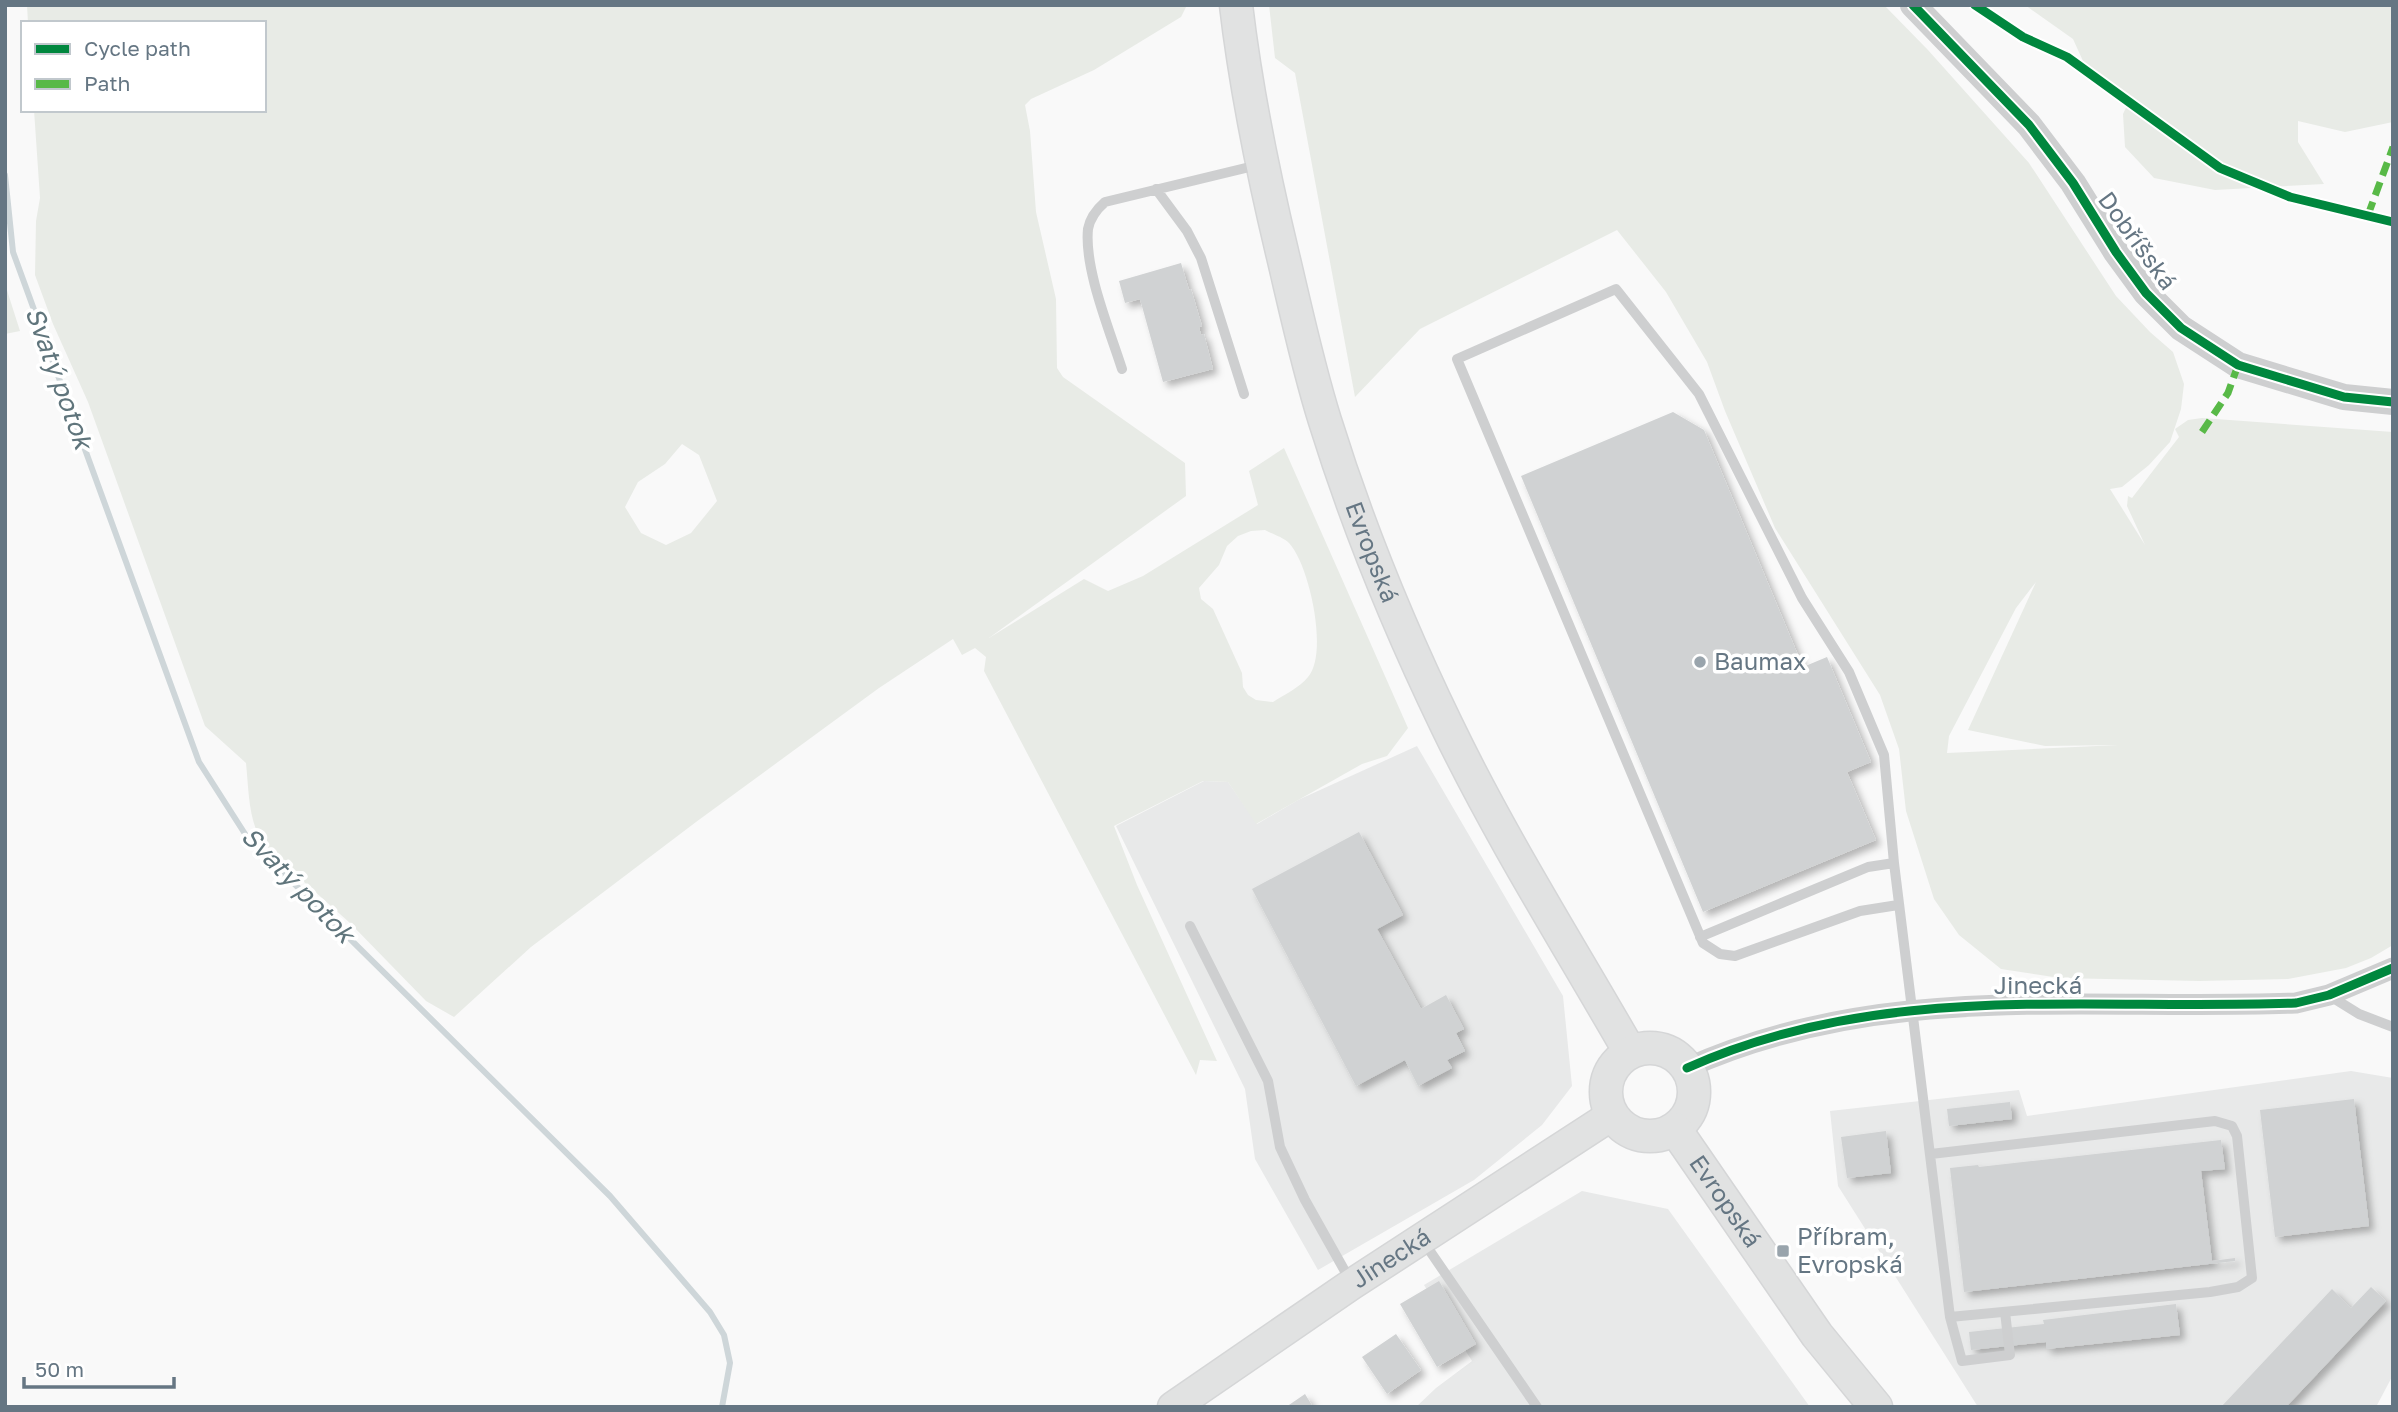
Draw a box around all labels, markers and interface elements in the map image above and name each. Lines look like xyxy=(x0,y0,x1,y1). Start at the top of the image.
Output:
legend xyxy=(21,21,266,112)
text: Cycle path xyxy=(84,35,191,61)
text: Path xyxy=(84,70,131,96)
street label: Dobříšská xyxy=(2093,185,2183,295)
water label: Svatý potok xyxy=(19,303,100,455)
street label: Evropská xyxy=(1340,497,1406,606)
place label: Baumax xyxy=(1714,646,1806,675)
marker: Baumax xyxy=(1692,654,1708,670)
water label: Svatý potok xyxy=(236,820,363,951)
street label: Jinecká xyxy=(1994,970,2082,999)
street label: Evropská xyxy=(1684,1149,1768,1252)
street label: Jinecká xyxy=(1345,1221,1435,1293)
place label: Příbram, Evropská xyxy=(1797,1221,1903,1278)
marker: Příbram, Evropská xyxy=(1775,1243,1791,1259)
scale bar xyxy=(24,1346,175,1390)
text: 50 m xyxy=(35,1356,84,1382)

